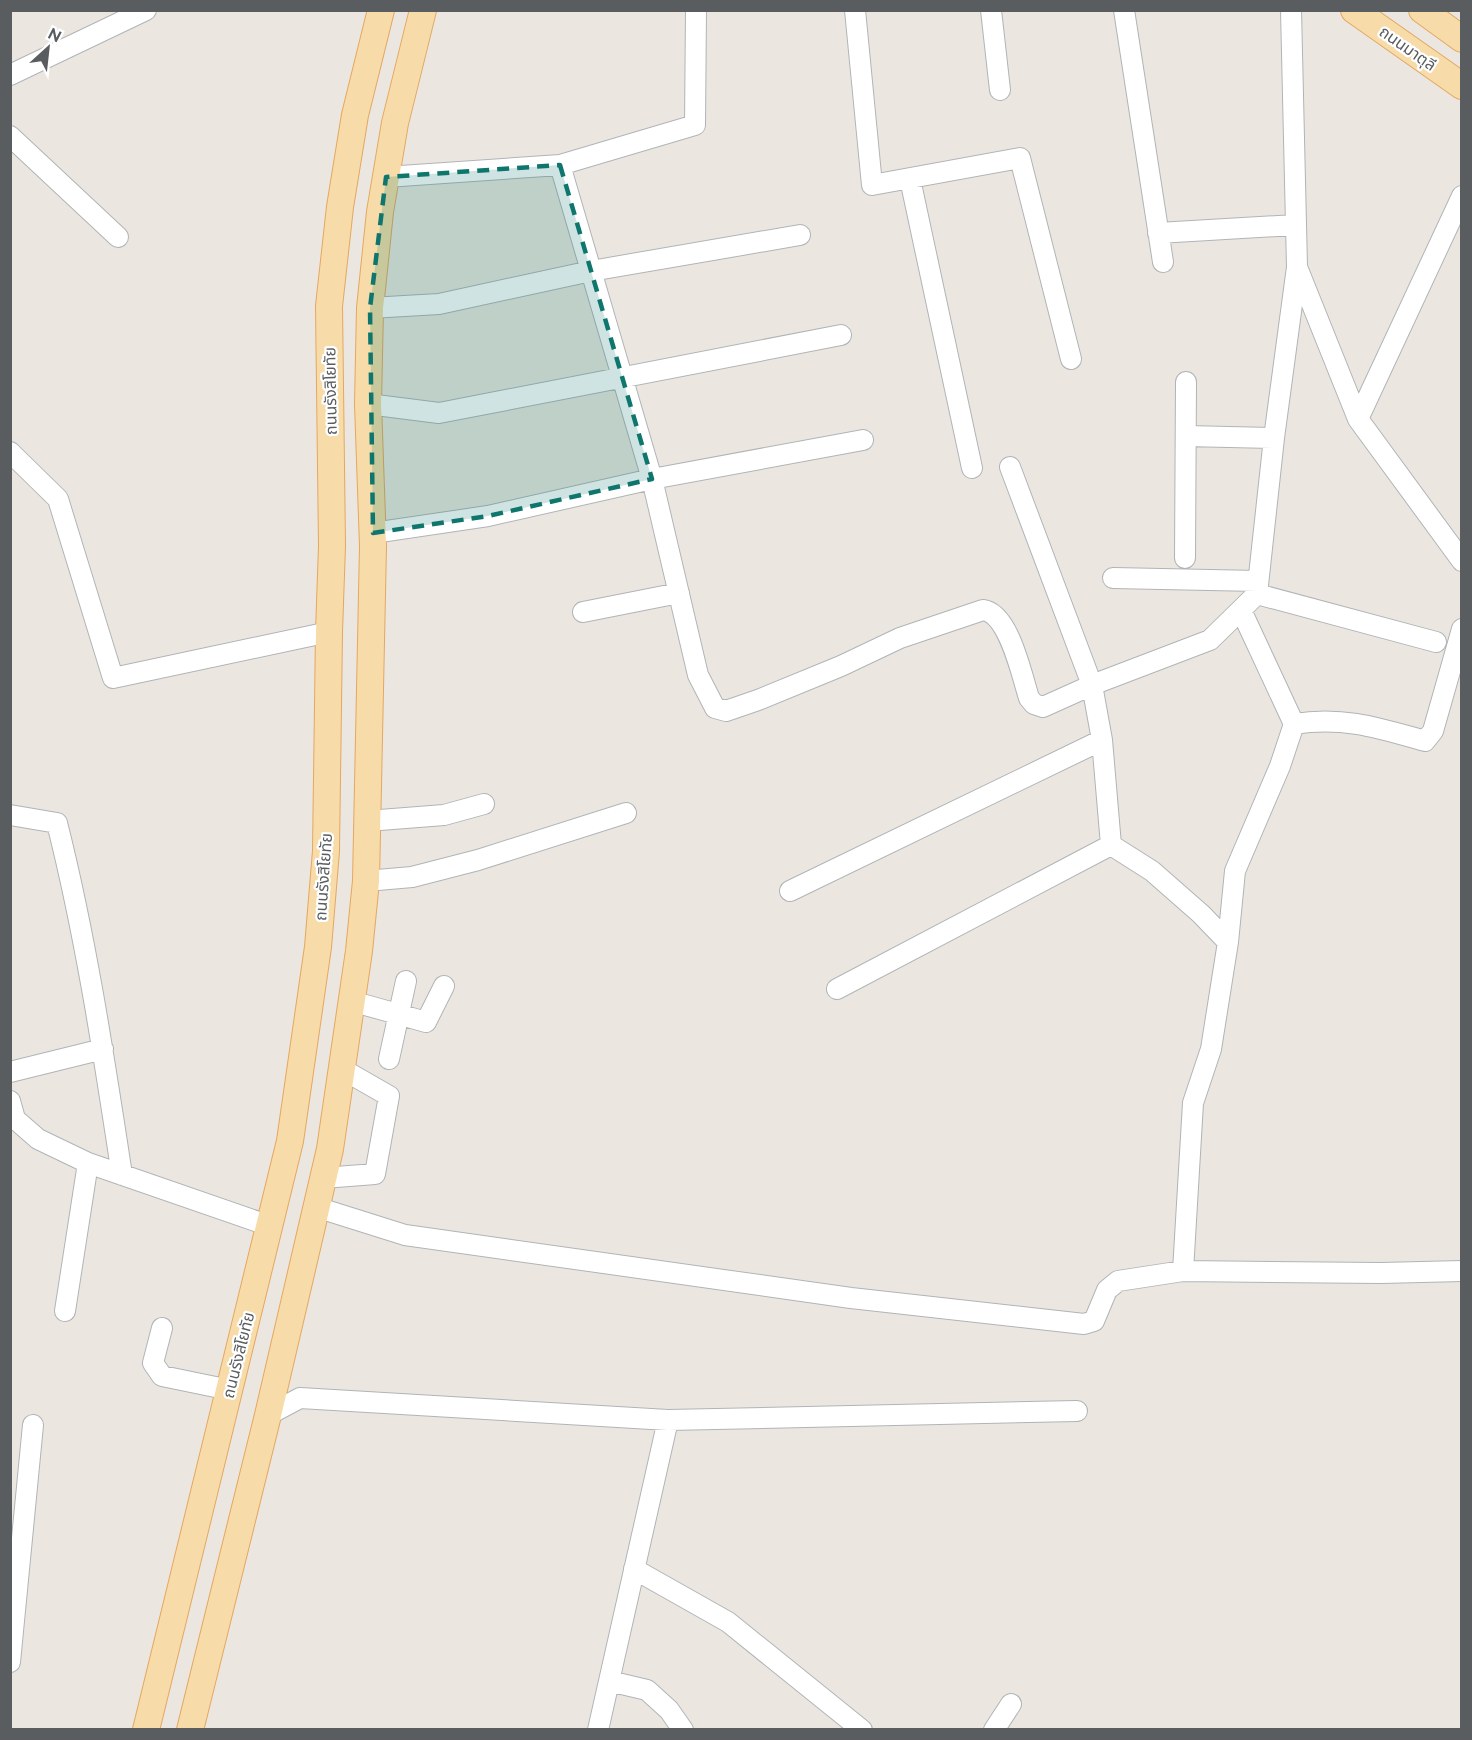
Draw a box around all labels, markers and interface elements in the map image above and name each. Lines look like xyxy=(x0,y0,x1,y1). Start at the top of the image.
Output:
north arrow xyxy=(18,18,78,78)
street label: ถนนมาตุลี xyxy=(1376,22,1440,75)
text: N xyxy=(45,24,64,46)
street label: ถนนรังสิโยทัย xyxy=(320,347,341,435)
street label: ถนนรังสิโยทัย xyxy=(311,832,336,922)
street label: ถนนรังสิโยทัย xyxy=(219,1310,258,1400)

